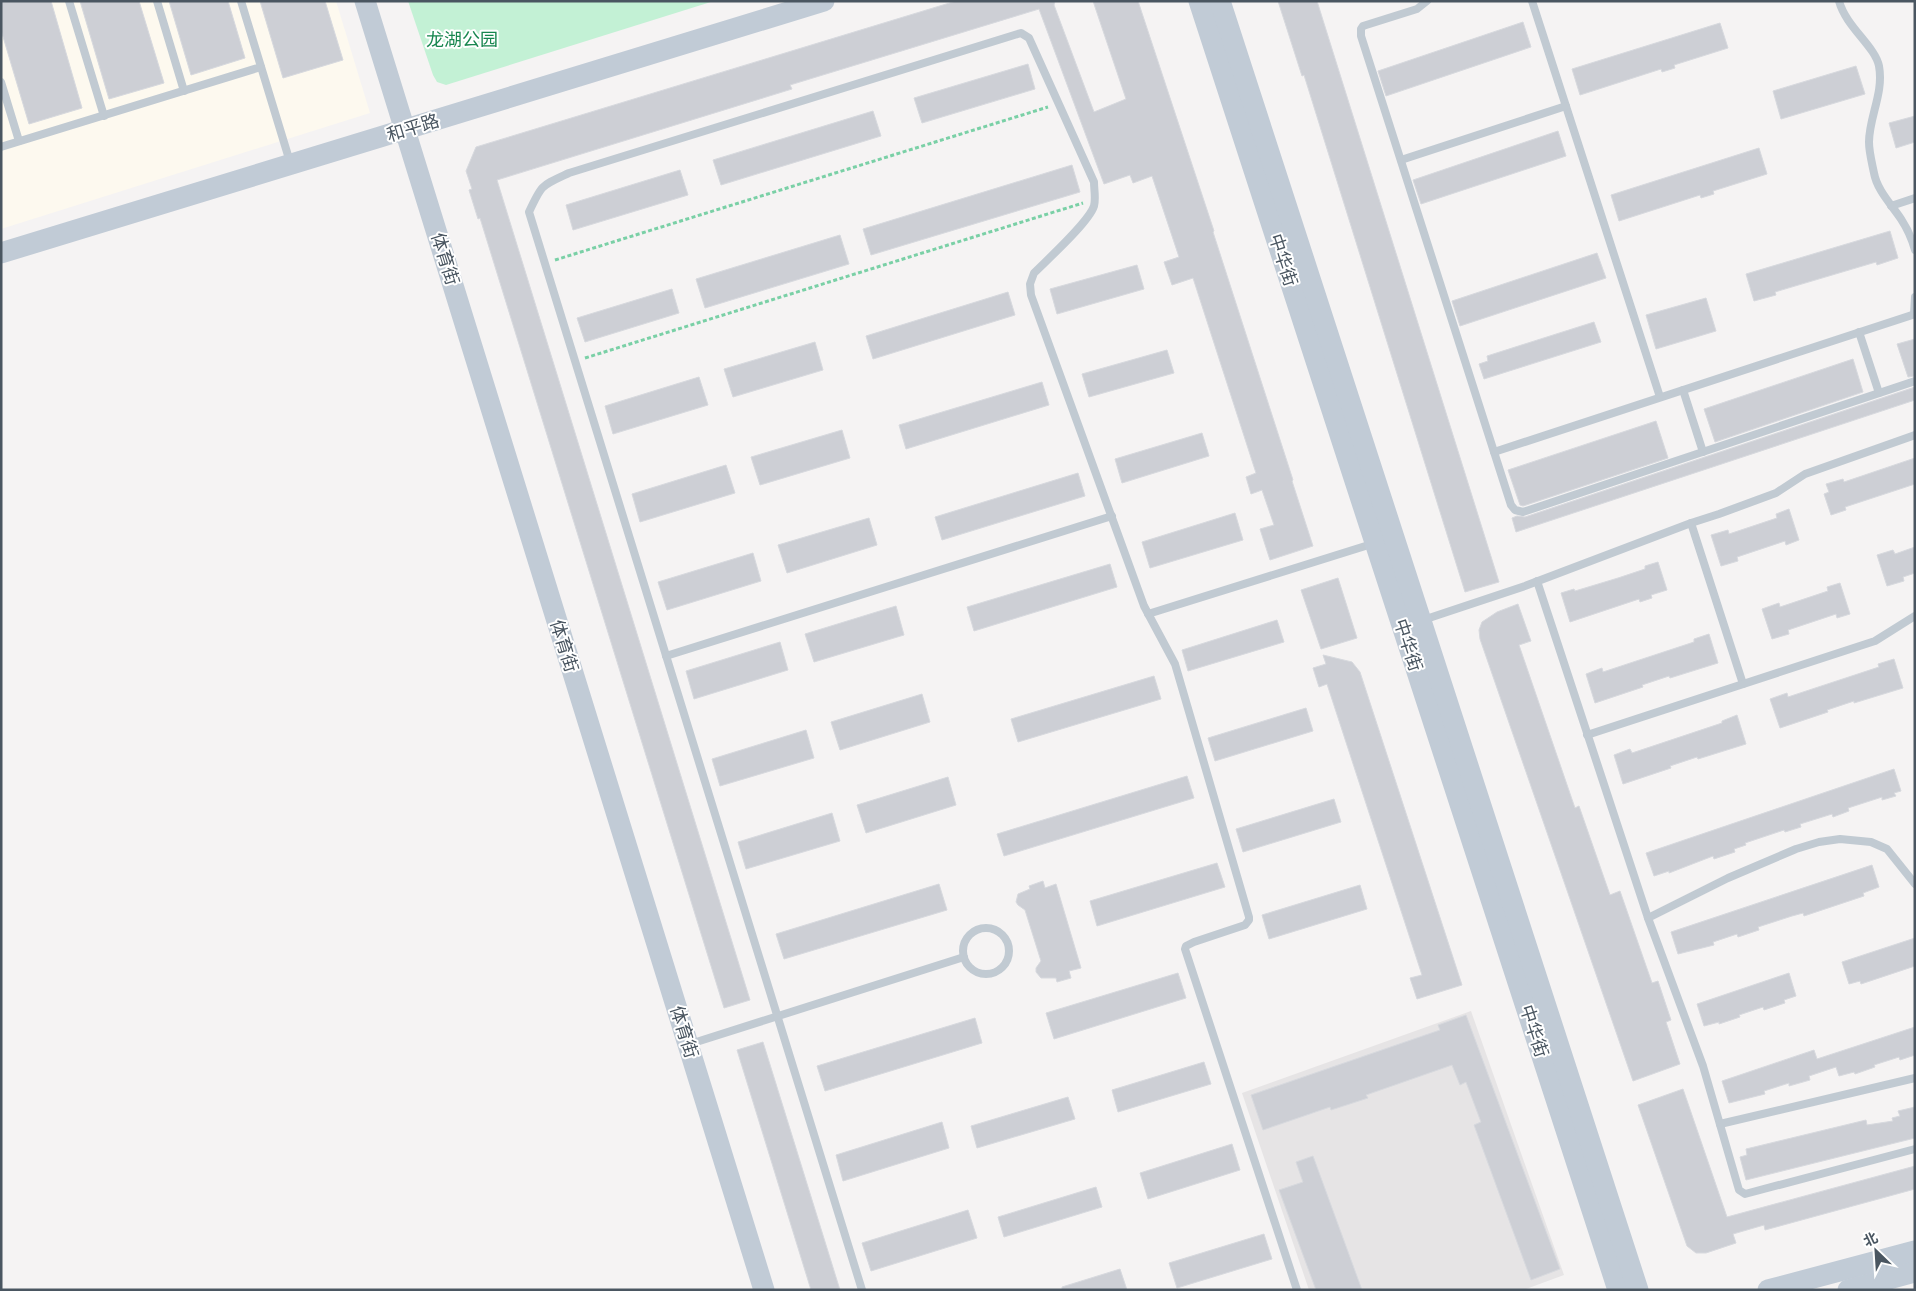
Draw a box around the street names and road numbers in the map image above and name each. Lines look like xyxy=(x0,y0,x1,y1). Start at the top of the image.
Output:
street label: 和平路 xyxy=(384,110,442,146)
street label: 体育街 xyxy=(427,230,463,288)
street label: 中华街 xyxy=(1264,231,1302,289)
street label: 中华街 xyxy=(1389,616,1427,674)
street label: 体育街 xyxy=(546,617,582,675)
street label: 中华街 xyxy=(1515,1002,1553,1060)
street label: 体育街 xyxy=(666,1003,702,1061)

